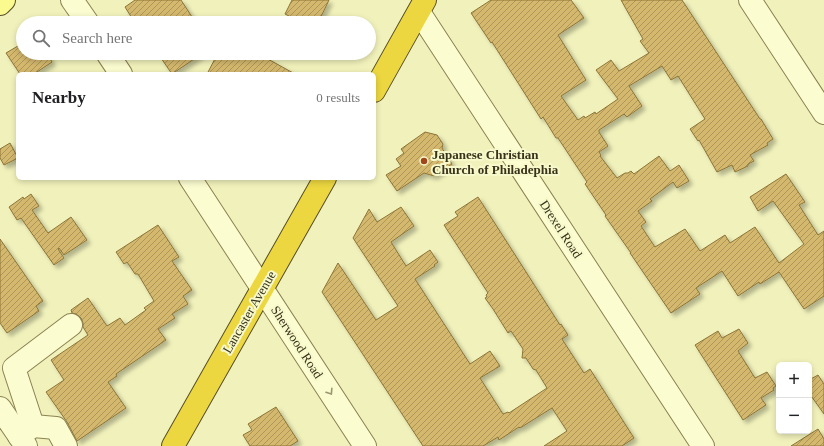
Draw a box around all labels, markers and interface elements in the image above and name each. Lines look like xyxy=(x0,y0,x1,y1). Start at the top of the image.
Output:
search box xyxy=(16,16,376,60)
icon: search xyxy=(30,27,52,49)
text: Search here xyxy=(62,30,132,46)
text: Nearby xyxy=(32,88,86,107)
text: 0 results xyxy=(316,90,360,105)
place label: Japanese Christian Church of Philadephia xyxy=(432,147,559,177)
marker: Japanese Christian Church of Philadephia xyxy=(419,156,429,166)
street label: Drexel Road xyxy=(537,197,586,261)
street label: Lancaster Avenue xyxy=(219,268,279,356)
street label: Sherwood Road xyxy=(268,303,326,381)
map controls xyxy=(776,362,812,434)
button: + xyxy=(776,362,812,398)
one-way arrow xyxy=(325,388,333,395)
button: − xyxy=(776,398,812,434)

